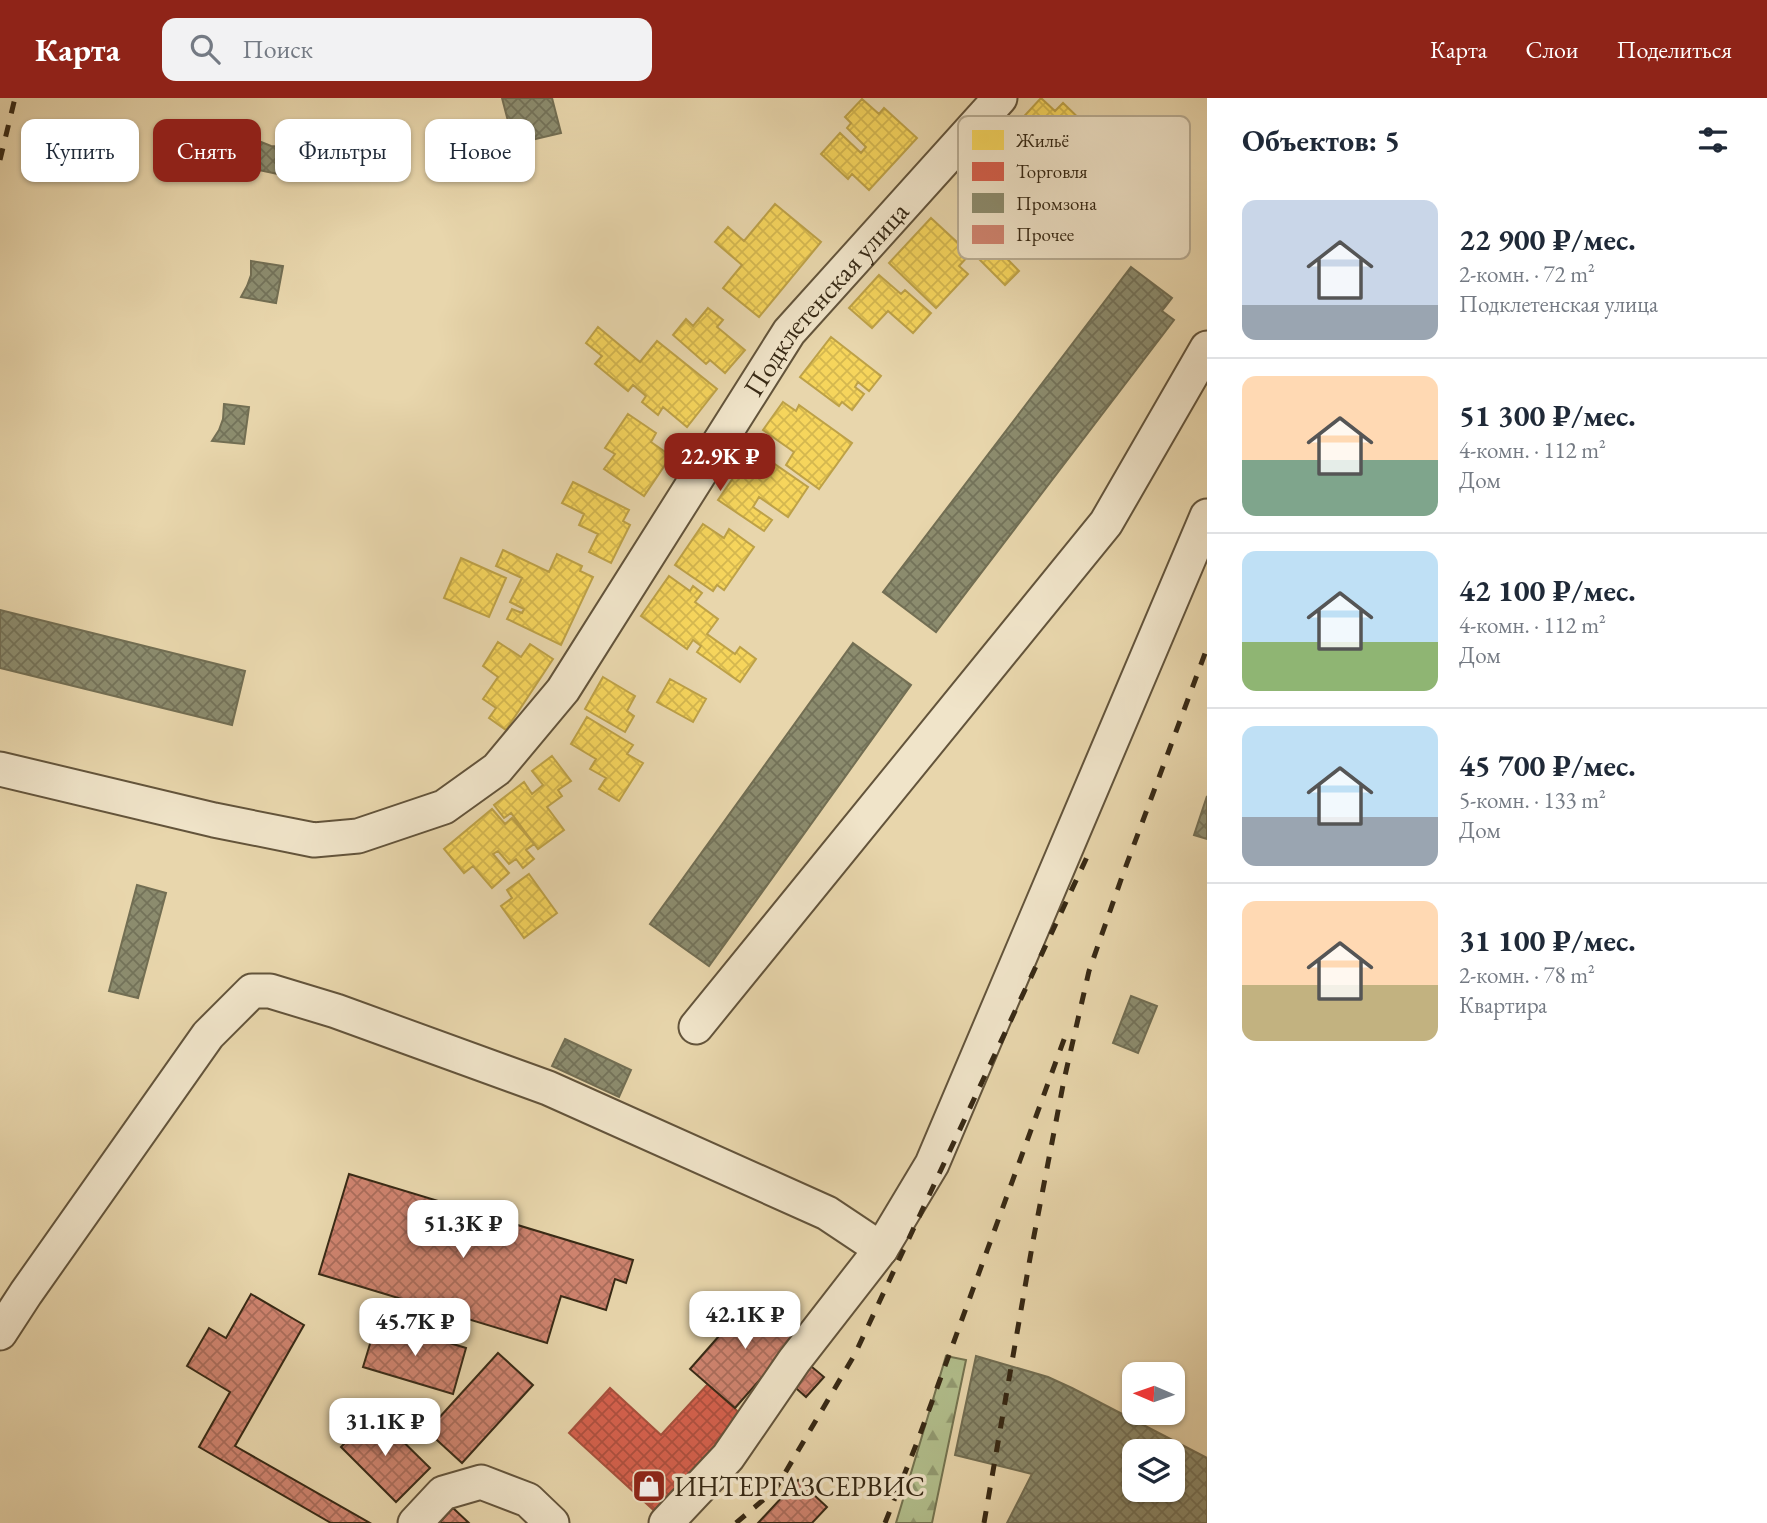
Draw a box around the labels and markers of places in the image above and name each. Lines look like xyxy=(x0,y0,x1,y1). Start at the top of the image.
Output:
pin: 22.9K ₽ xyxy=(655,434,785,493)
pin: 51.3K ₽ xyxy=(398,1200,528,1260)
pin: 42.1K ₽ xyxy=(680,1292,810,1351)
pin: 45.7K ₽ xyxy=(350,1298,480,1358)
pin: 31.1K ₽ xyxy=(320,1398,450,1458)
shop icon: ИНТЕРГАЗСЕРВИС xyxy=(630,1467,668,1505)
place label: ИНТЕРГАЗСЕРВИС xyxy=(674,1468,925,1504)

